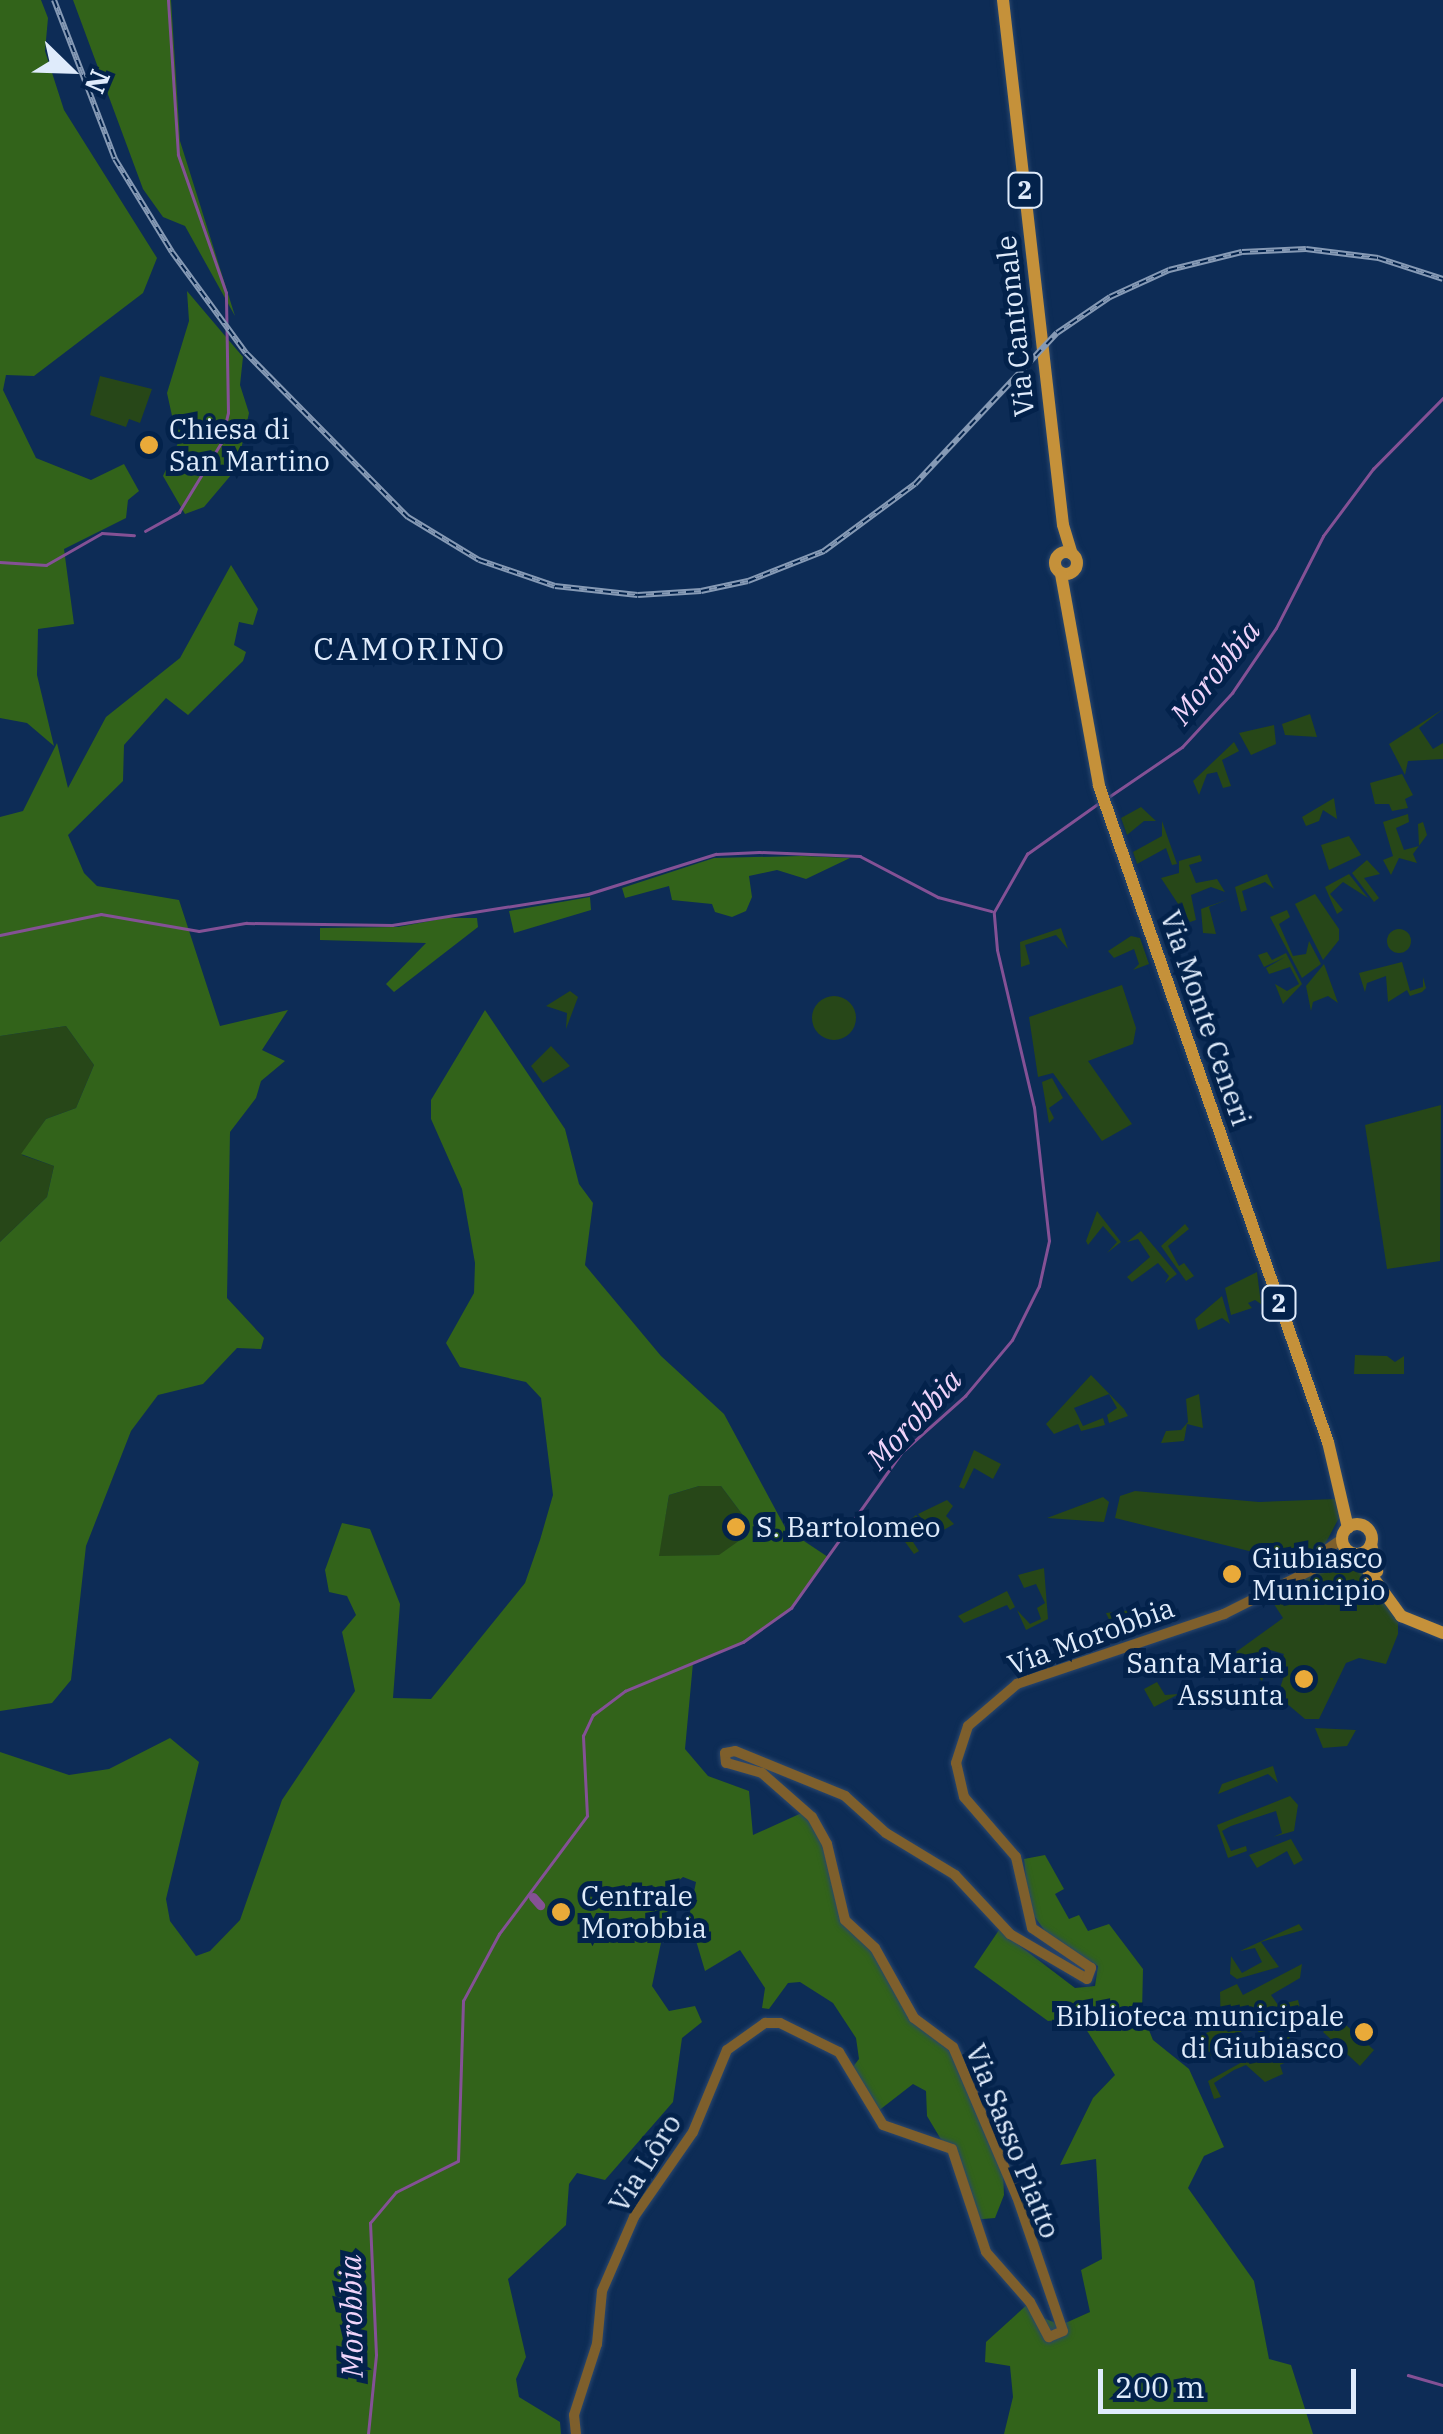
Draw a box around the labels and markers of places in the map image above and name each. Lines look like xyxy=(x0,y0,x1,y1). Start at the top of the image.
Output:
place label: Chiesa di San Martino xyxy=(169,412,330,478)
marker: Chiesa di San Martino xyxy=(138,434,160,456)
place label: S. Bartolomeo xyxy=(756,1510,941,1544)
marker: S. Bartolomeo xyxy=(725,1516,747,1538)
place label: Giubiasco Municipio xyxy=(1252,1541,1386,1607)
marker: Giubiasco Municipio xyxy=(1221,1563,1243,1585)
place label: Santa Maria Assunta xyxy=(1126,1646,1284,1712)
marker: Santa Maria Assunta xyxy=(1293,1668,1315,1690)
place label: Centrale Morobbia xyxy=(581,1879,707,1945)
marker: Centrale Morobbia xyxy=(550,1901,572,1923)
place label: Biblioteca municipale di Giubiasco xyxy=(1055,1999,1344,2065)
marker: Biblioteca municipale di Giubiasco xyxy=(1353,2021,1375,2043)

